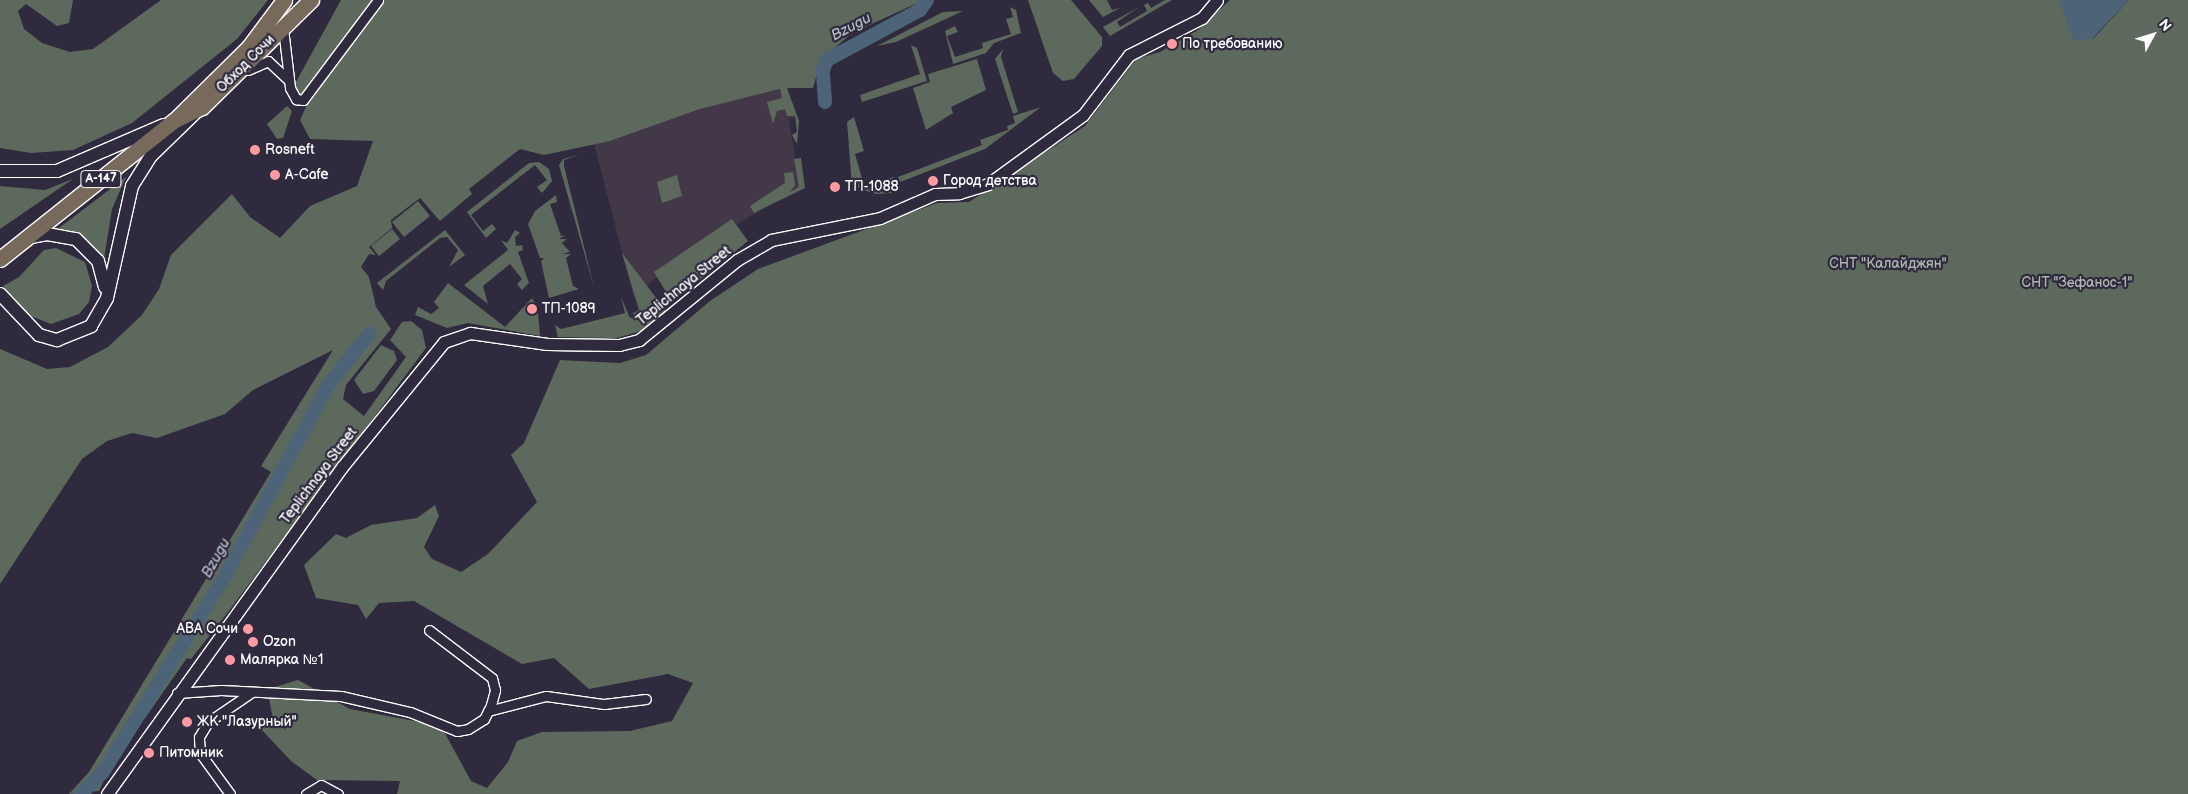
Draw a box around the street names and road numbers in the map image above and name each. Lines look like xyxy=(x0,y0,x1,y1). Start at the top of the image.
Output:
street label: Обход Сочи xyxy=(214,32,278,96)
road number: А-147 xyxy=(80,170,122,188)
street label: Teplichnaya Street xyxy=(633,243,735,329)
street label: Teplichnaya Street xyxy=(277,424,361,528)

